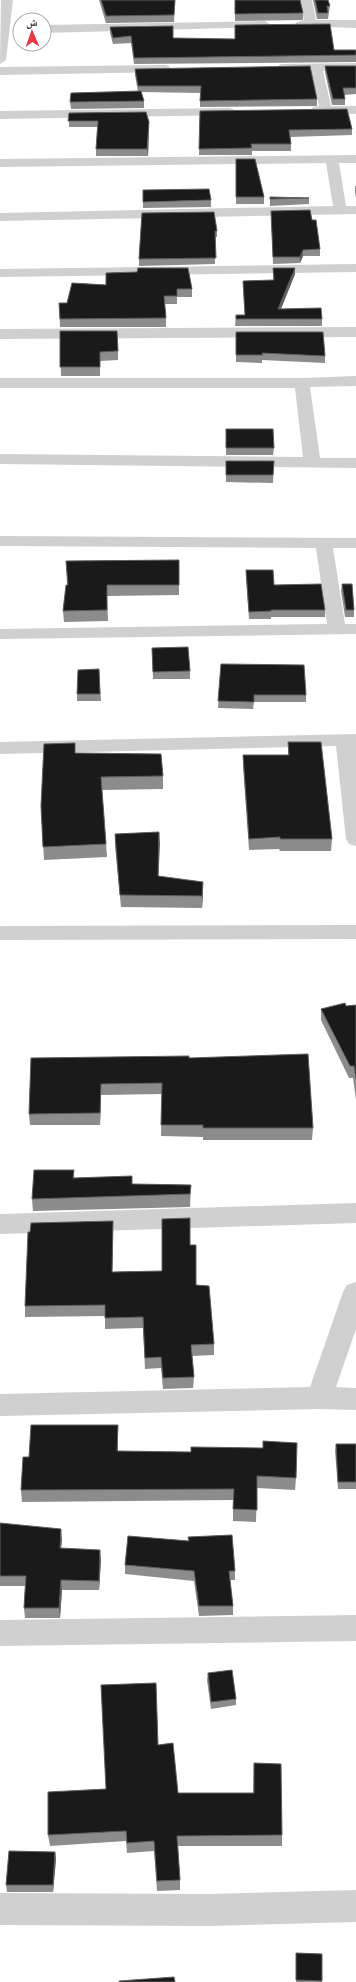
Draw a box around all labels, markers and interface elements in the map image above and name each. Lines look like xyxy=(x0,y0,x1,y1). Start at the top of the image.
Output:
north arrow xyxy=(12,12,52,52)
text: ش xyxy=(26,15,38,30)

